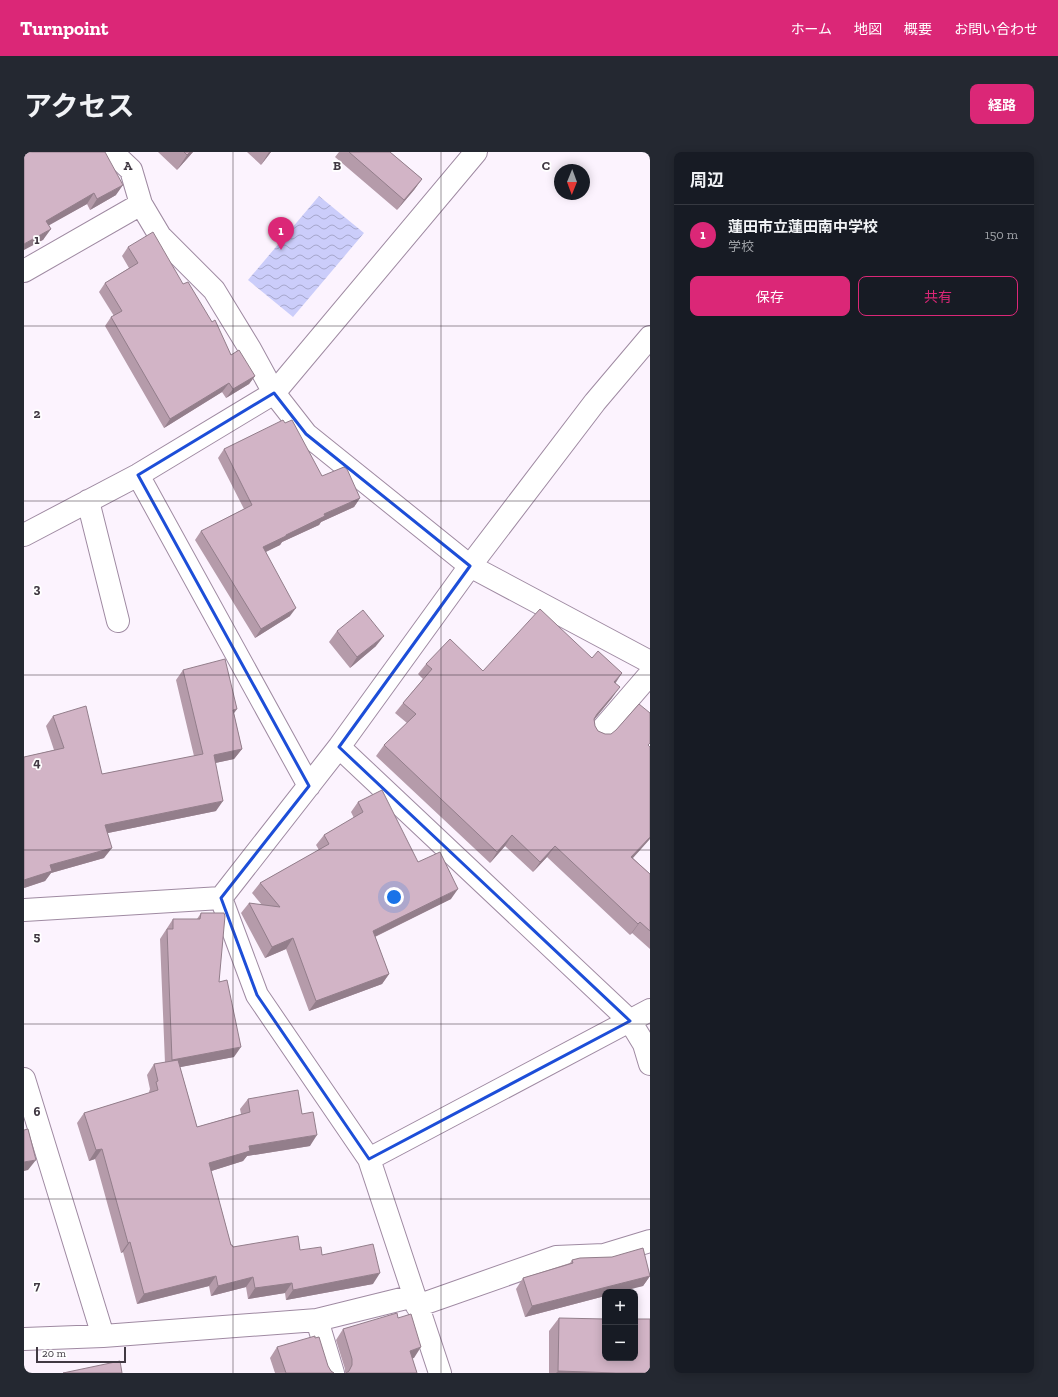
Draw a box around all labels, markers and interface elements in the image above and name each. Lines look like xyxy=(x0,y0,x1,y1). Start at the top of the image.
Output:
text: Turnpoint xyxy=(20,17,108,40)
text: ホーム xyxy=(790,21,832,38)
text: 地図 xyxy=(854,21,882,38)
text: 概要 xyxy=(904,21,932,38)
text: お問い合わせ xyxy=(954,21,1038,38)
button: 経路 xyxy=(970,84,1034,124)
text: アクセス xyxy=(24,90,135,123)
text: A xyxy=(124,158,133,173)
text: B xyxy=(333,158,341,173)
text: C xyxy=(542,158,550,173)
north arrow xyxy=(554,164,590,200)
text: 周辺 xyxy=(690,170,724,190)
pin: 1 xyxy=(268,217,294,250)
text: 蓮田市立蓮田南中学校 xyxy=(728,218,878,236)
text: 1 xyxy=(700,227,706,242)
text: 150 m xyxy=(985,227,1018,242)
text: 1 xyxy=(34,232,40,247)
text: 学校 xyxy=(728,239,754,254)
button: 保存 xyxy=(690,276,850,316)
button: 共有 xyxy=(858,276,1018,316)
text: 2 xyxy=(34,406,41,421)
text: 3 xyxy=(34,581,41,596)
text: 4 xyxy=(33,755,41,770)
your location xyxy=(384,887,404,907)
text: 5 xyxy=(34,929,41,944)
text: 6 xyxy=(34,1104,41,1119)
text: 7 xyxy=(34,1278,41,1293)
map controls xyxy=(602,1289,638,1361)
button: + xyxy=(602,1289,638,1325)
button: − xyxy=(602,1325,638,1361)
scale bar xyxy=(36,1345,126,1364)
text: 20 m xyxy=(42,1347,66,1360)

